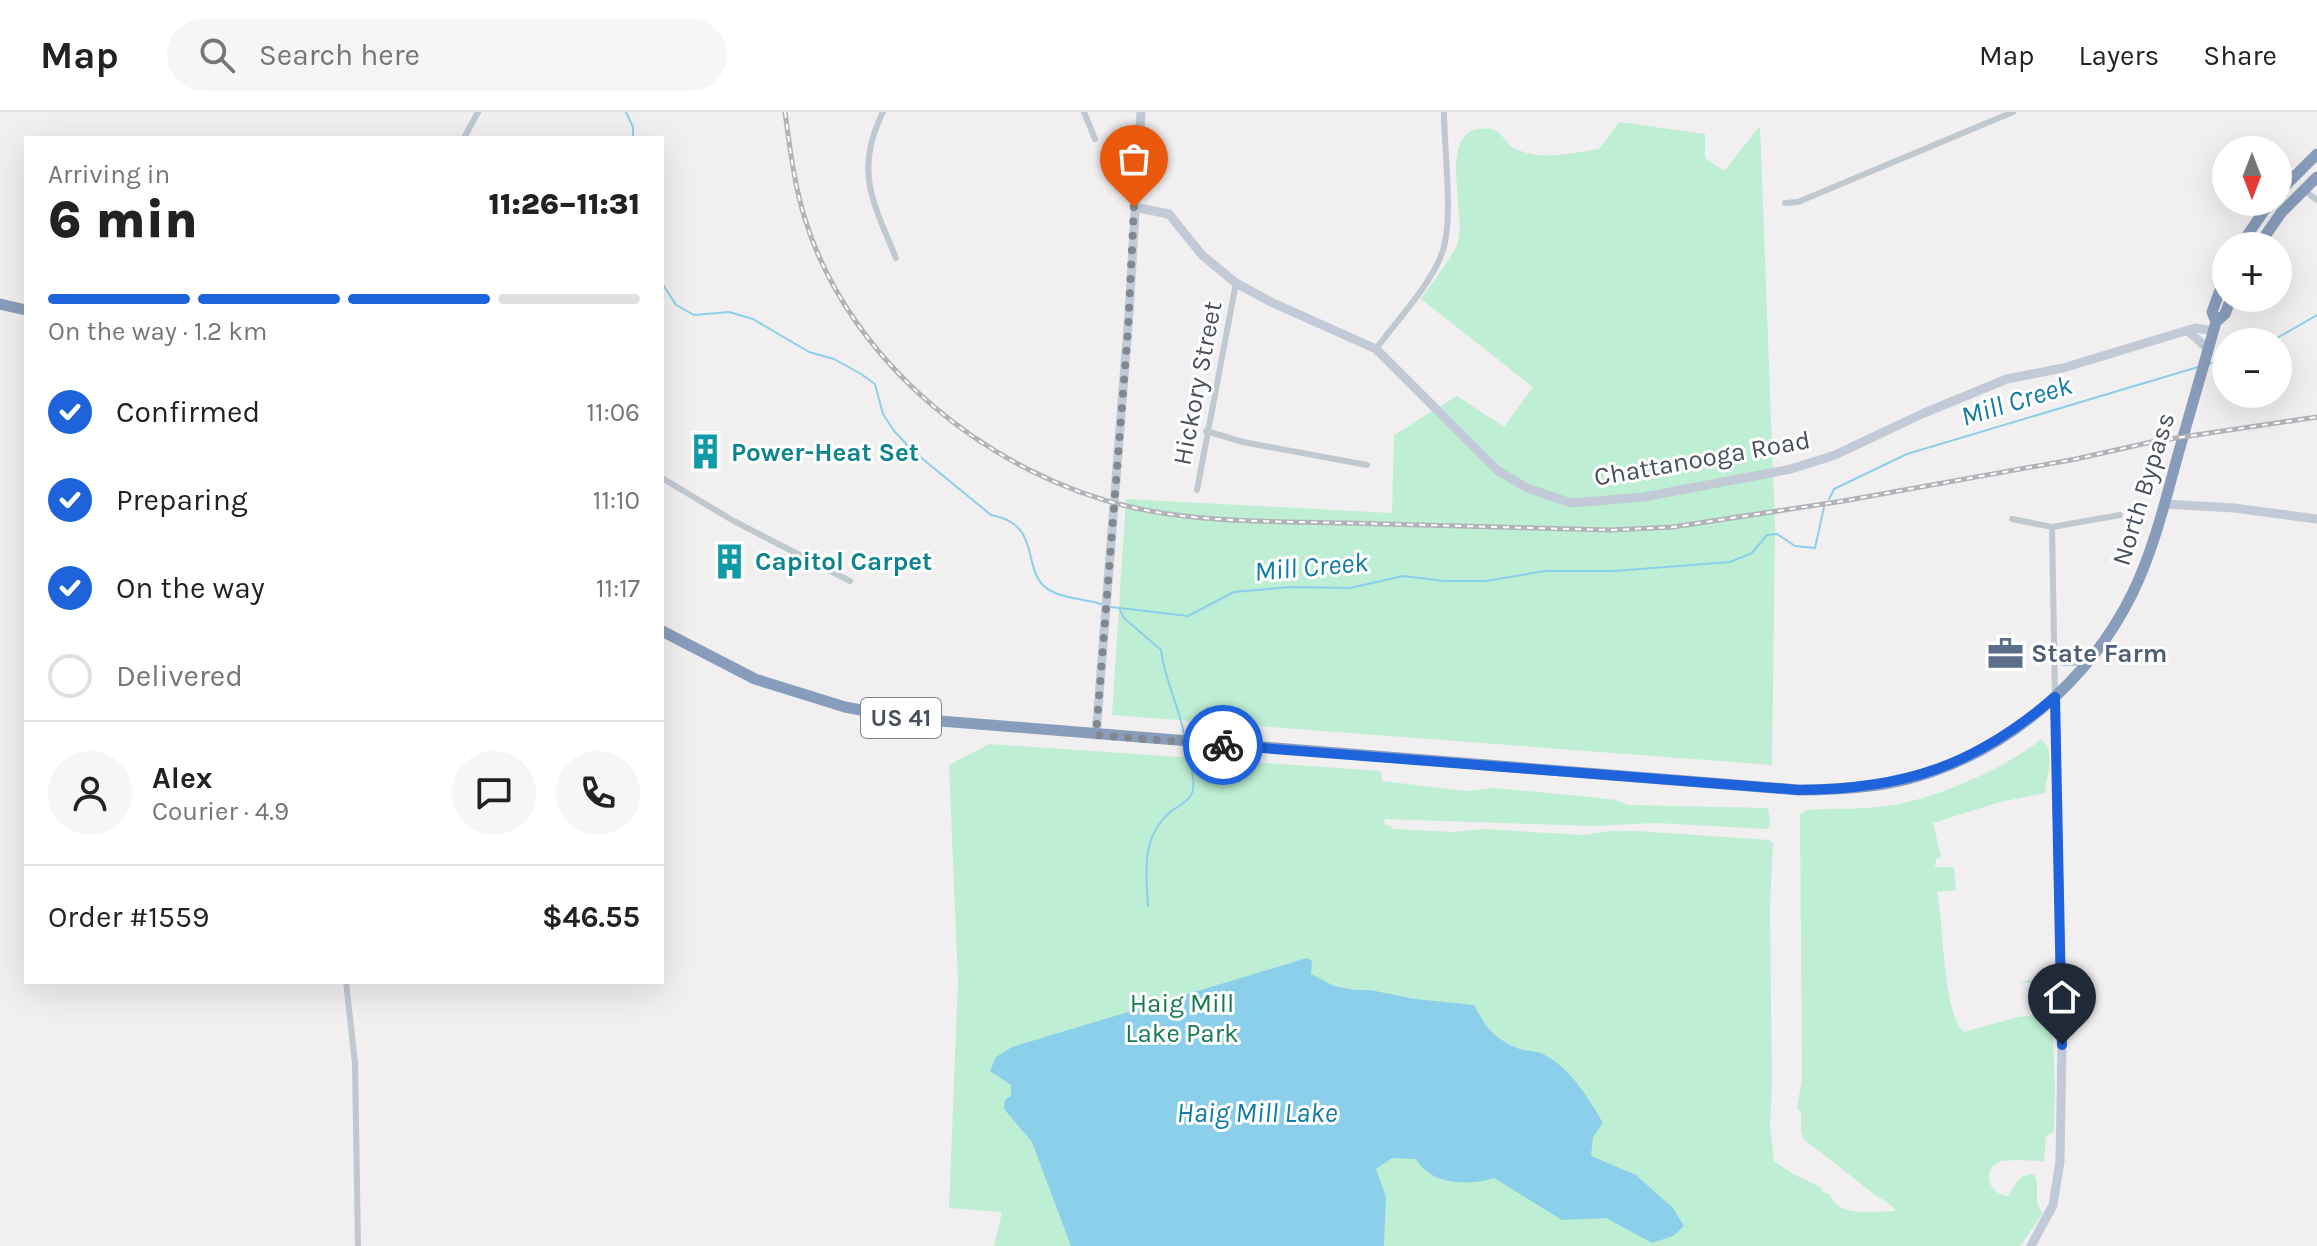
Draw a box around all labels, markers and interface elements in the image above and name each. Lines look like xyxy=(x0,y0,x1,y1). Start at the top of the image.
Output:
search box xyxy=(167,19,727,91)
text: Map xyxy=(40,33,119,78)
icon: search xyxy=(195,33,239,77)
text: Search here xyxy=(259,37,420,73)
text: Map xyxy=(1979,39,2034,72)
text: Layers xyxy=(2078,39,2159,72)
text: Share xyxy=(2203,39,2277,72)
pin xyxy=(1100,125,1168,207)
north arrow xyxy=(2212,136,2292,216)
map controls xyxy=(2212,136,2292,408)
icon: bag xyxy=(1112,137,1156,181)
text: Arriving in xyxy=(48,159,170,190)
text: 11:26–11:31 xyxy=(488,186,640,222)
text: 6 min xyxy=(48,189,198,250)
button: + xyxy=(2212,232,2292,312)
street label: Hickory Street xyxy=(1166,298,1229,468)
text: On the way · 1.2 km xyxy=(48,316,267,347)
button: − xyxy=(2212,328,2292,408)
water label: Mill Creek xyxy=(1957,368,2076,433)
icon: check xyxy=(48,390,92,434)
text: Confirmed xyxy=(116,394,260,430)
text: 11:06 xyxy=(587,397,640,428)
street label: North Bypass xyxy=(2106,409,2181,569)
street label: Chattanooga Road xyxy=(1592,424,1813,493)
building icon: Power-Heat Set xyxy=(686,433,724,471)
place label: Power-Heat Set xyxy=(731,437,919,468)
icon: check xyxy=(48,478,92,522)
text: Preparing xyxy=(116,482,248,518)
text: 11:10 xyxy=(593,485,640,516)
building icon: Capitol Carpet xyxy=(710,542,748,580)
water label: Mill Creek xyxy=(1253,545,1370,588)
place label: Capitol Carpet xyxy=(755,546,932,577)
icon: check xyxy=(48,566,92,610)
text: On the way xyxy=(116,570,265,606)
text: 11:17 xyxy=(596,573,640,604)
office icon: State Farm xyxy=(1986,634,2024,672)
place label: State Farm xyxy=(2031,638,2167,669)
text: Delivered xyxy=(116,658,243,694)
road number: US 41 xyxy=(861,698,941,738)
courier xyxy=(1183,705,1263,785)
icon: bike xyxy=(1201,723,1245,767)
button: person xyxy=(48,751,132,835)
button: chat xyxy=(452,751,536,835)
button: phone xyxy=(556,751,640,835)
text: Alex xyxy=(152,760,212,796)
text: Courier · 4.9 xyxy=(152,796,289,827)
text: Order #1559 xyxy=(48,899,209,935)
text: $46.55 xyxy=(542,899,640,935)
pin xyxy=(2028,963,2096,1045)
icon: home xyxy=(2040,975,2084,1019)
park label: Haig Mill Lake Park xyxy=(1125,988,1239,1049)
water label: Haig Mill Lake xyxy=(1177,1096,1337,1129)

